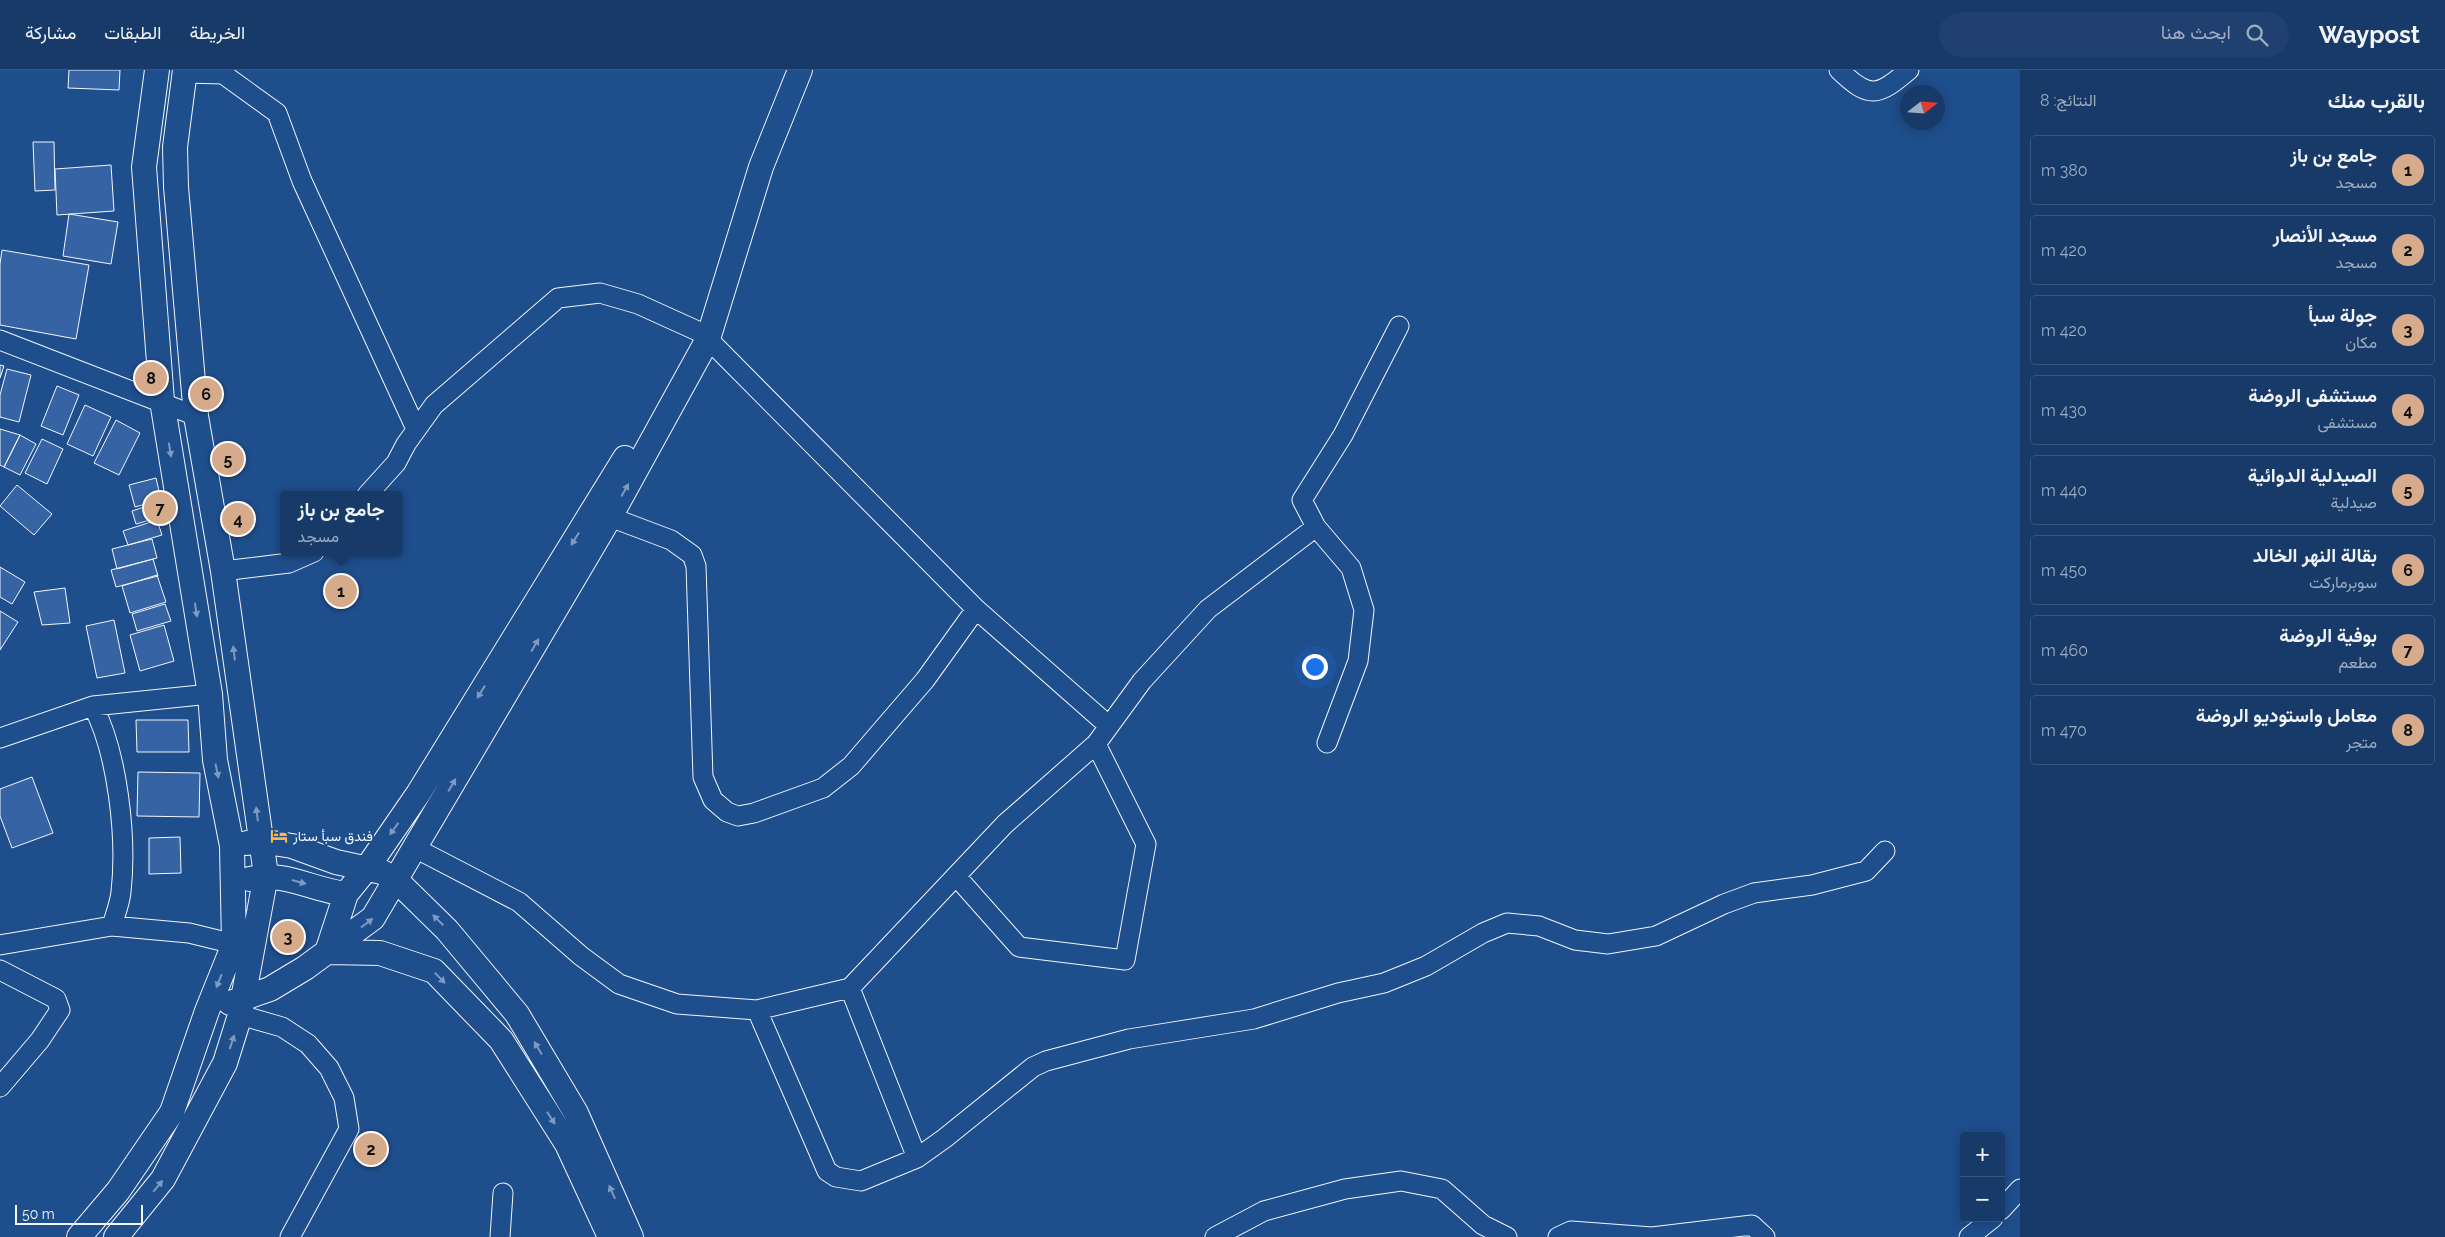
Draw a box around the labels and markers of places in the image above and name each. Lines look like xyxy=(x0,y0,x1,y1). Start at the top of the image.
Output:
pin: 8 xyxy=(135,359,167,397)
pin: 6 xyxy=(190,375,222,413)
pin: 5 xyxy=(212,440,244,478)
pin: 7 xyxy=(144,489,176,527)
pin: 4 xyxy=(222,500,254,538)
pin: 1 xyxy=(325,572,357,610)
hotel icon: فندق سبأ ستار xyxy=(269,826,289,846)
place label: فندق سبأ ستار xyxy=(292,828,373,845)
pin: 3 xyxy=(272,918,304,956)
pin: 2 xyxy=(355,1130,387,1168)

